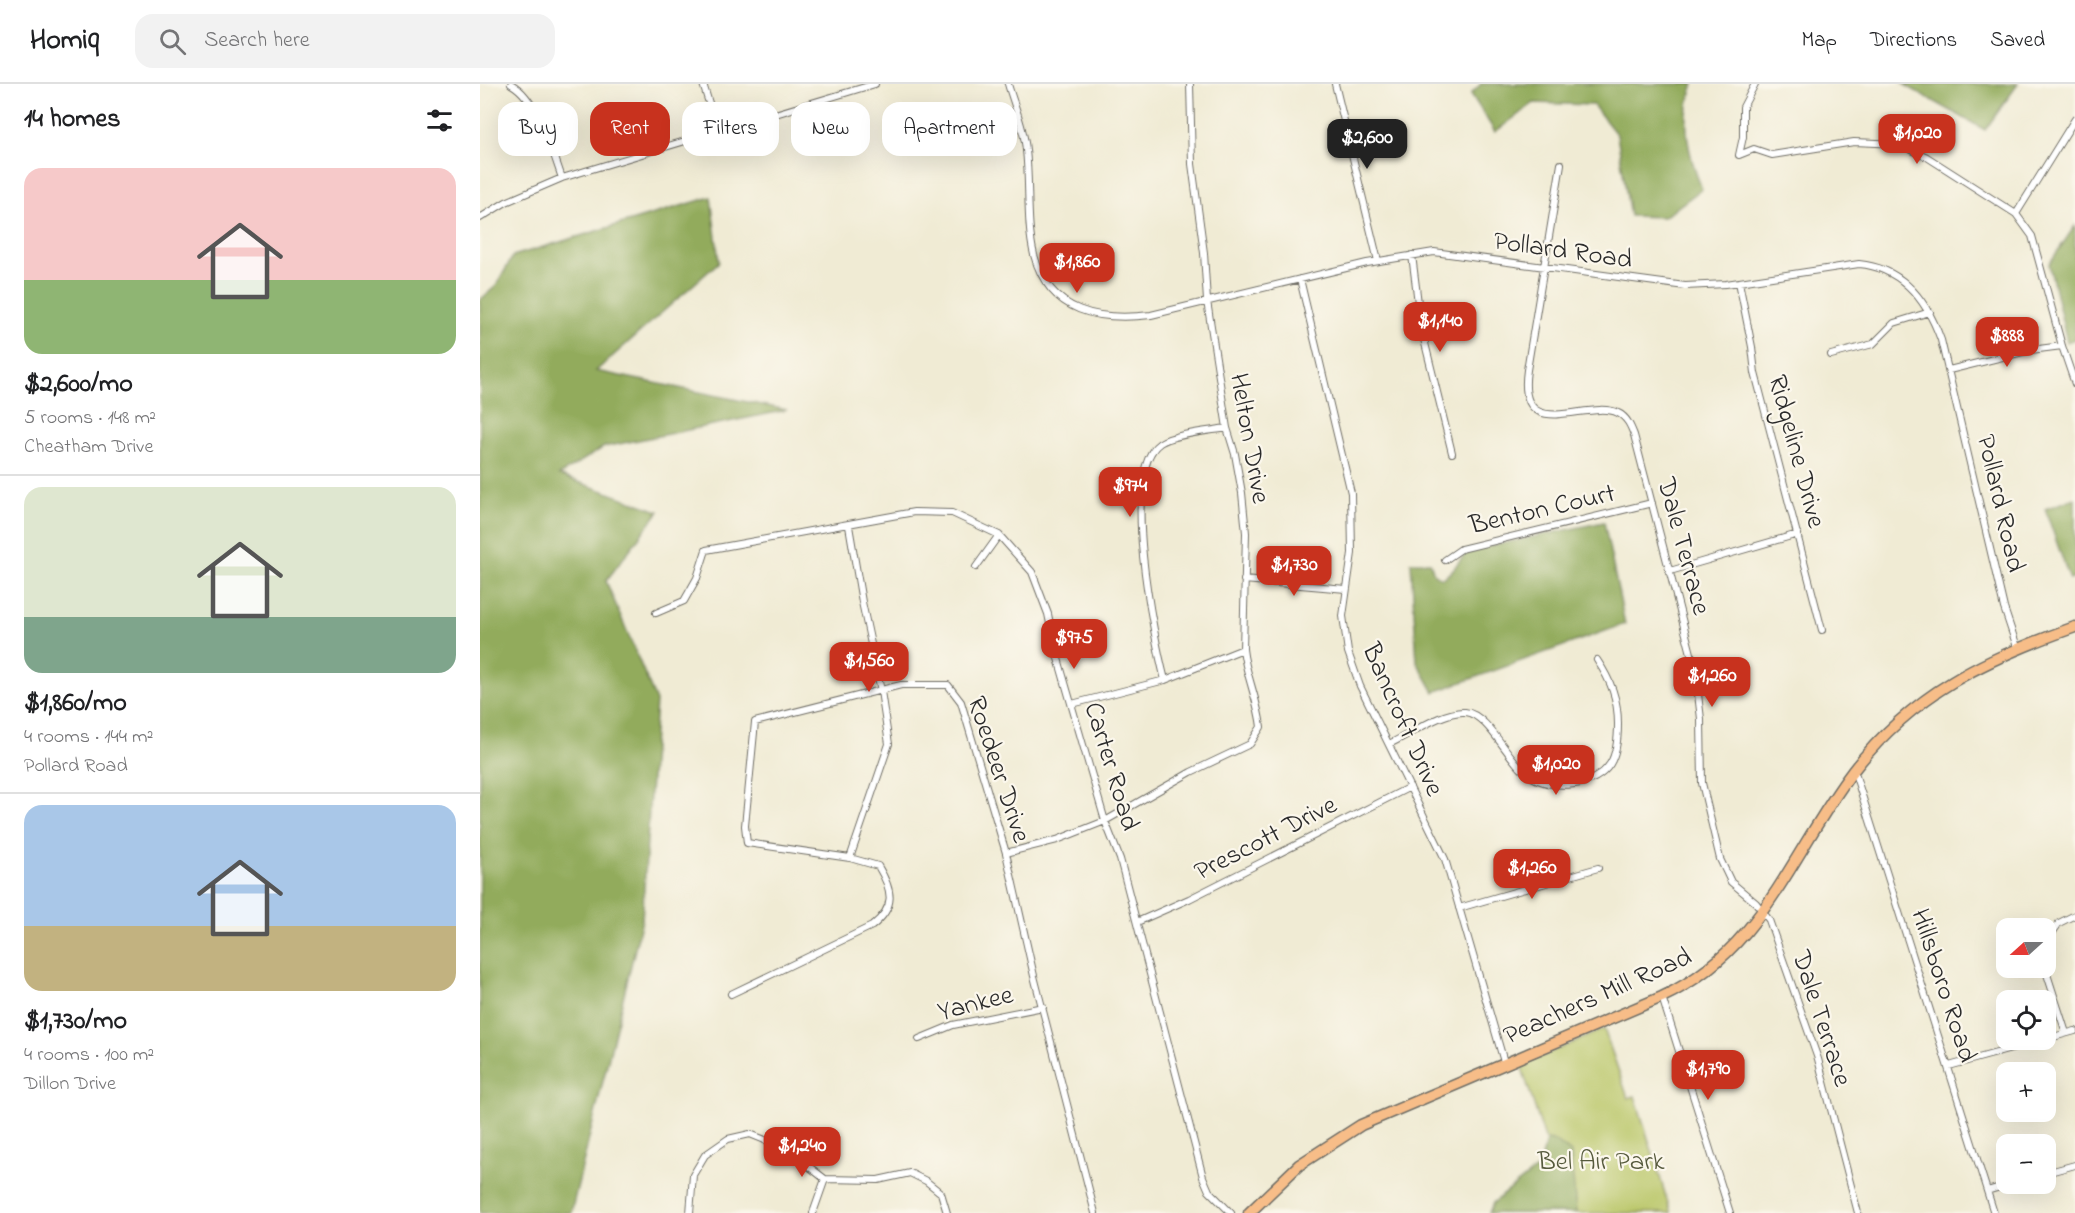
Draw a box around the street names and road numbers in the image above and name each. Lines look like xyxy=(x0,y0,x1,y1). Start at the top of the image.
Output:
street label: Pollard Road xyxy=(1491,222,1635,281)
street label: Helton Drive xyxy=(1218,370,1279,508)
street label: Ridgeline Drive xyxy=(1756,371,1835,533)
street label: Pollard Road xyxy=(1965,431,2034,576)
street label: Dale Terrace xyxy=(1645,473,1720,621)
street label: Benton Court xyxy=(1465,475,1619,546)
street label: Bancroft Drive xyxy=(1350,636,1453,804)
street label: Roedeer Drive xyxy=(956,691,1040,849)
street label: Carter Road xyxy=(1073,698,1149,836)
street label: Prescott Drive xyxy=(1188,786,1345,892)
street label: Hillsboro Road xyxy=(1899,904,1986,1068)
street label: Peachers Mill Road xyxy=(1498,938,1698,1056)
street label: Dale Terrace xyxy=(1780,945,1861,1093)
street label: Yankee xyxy=(934,976,1018,1033)

